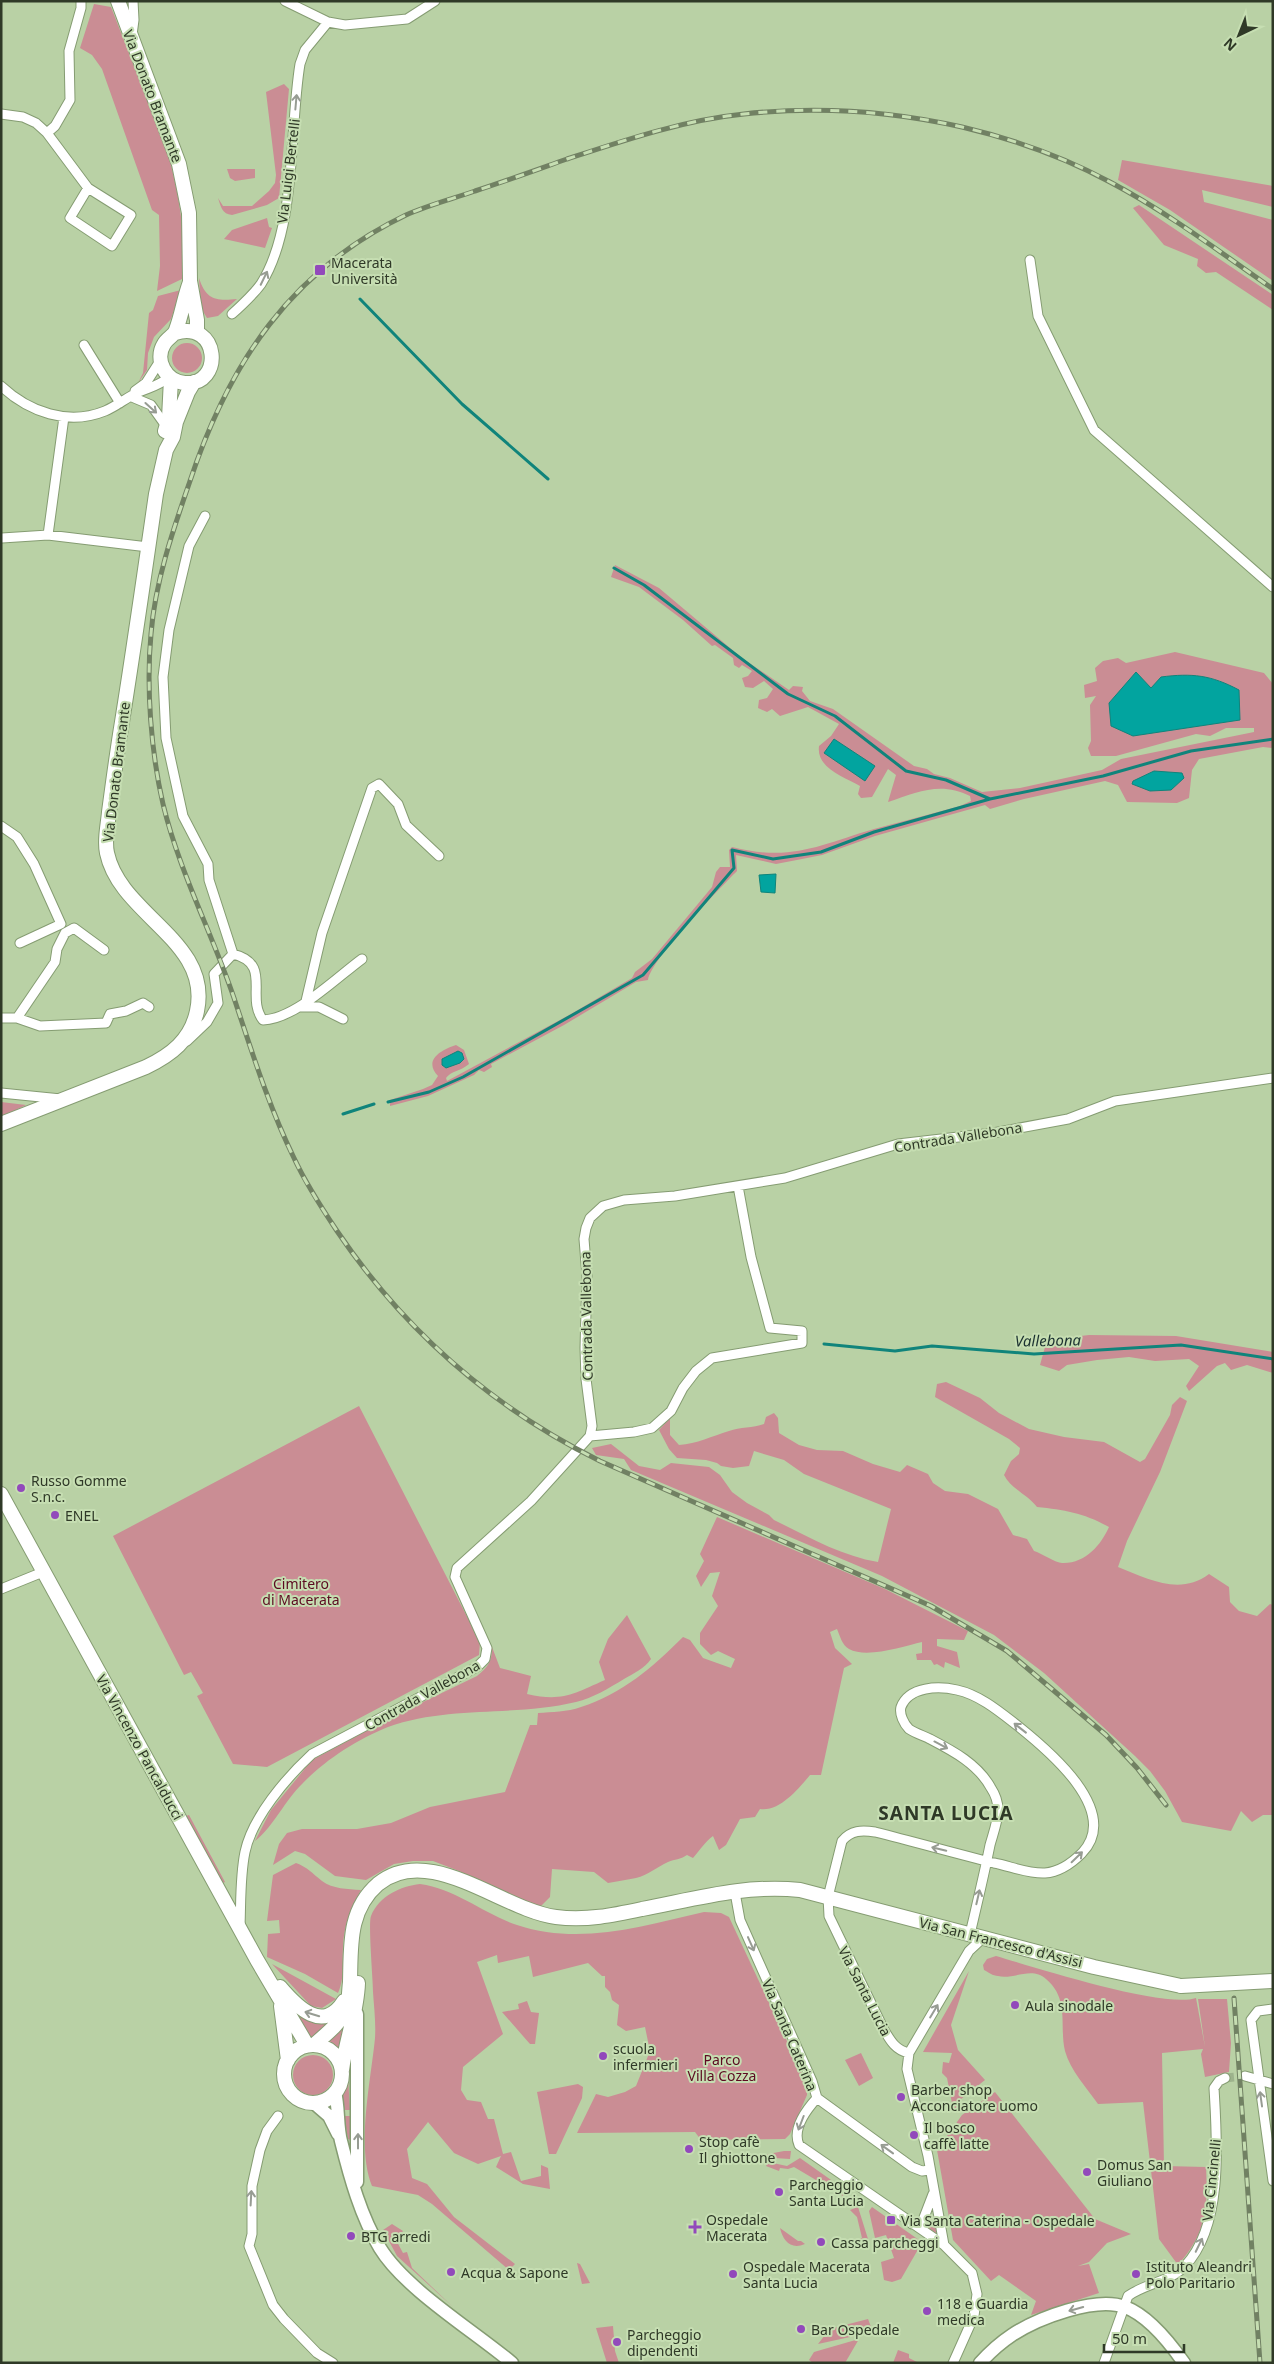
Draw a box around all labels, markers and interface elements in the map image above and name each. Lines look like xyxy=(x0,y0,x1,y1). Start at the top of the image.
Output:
north arrow xyxy=(1214,10,1264,60)
street label: Via Donato Bramante xyxy=(119,27,187,165)
text: N xyxy=(1219,34,1240,56)
one-way arrow xyxy=(291,94,301,110)
street label: Via Luigi Bertelli xyxy=(272,117,304,225)
place label: Macerata Università xyxy=(331,253,398,288)
marker: Macerata Università xyxy=(313,263,327,277)
one-way arrow xyxy=(259,270,269,285)
one-way arrow xyxy=(145,402,158,413)
street label: Via Donato Bramante xyxy=(98,701,134,843)
street label: Contrada Vallebona xyxy=(893,1118,1023,1156)
street label: Contrada Vallebona xyxy=(575,1251,597,1381)
water label: Vallebona xyxy=(1015,1329,1082,1351)
place label: Russo Gomme S.n.c. xyxy=(31,1471,127,1506)
marker: Russo Gomme S.n.c. xyxy=(15,1482,27,1494)
place label: ENEL xyxy=(65,1506,99,1525)
marker: ENEL xyxy=(49,1509,61,1521)
park label: Cimitero di Macerata xyxy=(262,1574,340,1609)
street label: Contrada Vallebona xyxy=(361,1655,483,1735)
street label: Via Vincenzo Pancalducci xyxy=(92,1671,188,1823)
one-way arrow xyxy=(1014,1722,1027,1733)
one-way arrow xyxy=(933,1741,948,1750)
district label: SANTA LUCIA xyxy=(878,1800,1014,1826)
one-way arrow xyxy=(932,1843,948,1853)
one-way arrow xyxy=(1071,1851,1084,1863)
one-way arrow xyxy=(974,1890,983,1906)
street label: Via San Francesco d'Assisi xyxy=(917,1912,1085,1972)
one-way arrow xyxy=(746,1936,756,1951)
street label: Via Santa Lucia xyxy=(834,1943,896,2039)
street label: Via Santa Caterina xyxy=(758,1976,822,2094)
place label: Aula sinodale xyxy=(1025,1996,1113,2015)
marker: Aula sinodale xyxy=(1009,1999,1021,2011)
one-way arrow xyxy=(929,2004,939,2018)
one-way arrow xyxy=(304,2008,320,2018)
place label: scuola infermieri xyxy=(613,2039,678,2074)
marker: scuola infermieri xyxy=(597,2050,609,2062)
park label: Parco Villa Cozza xyxy=(688,2050,756,2085)
place label: Barber shop Acconciatore uomo xyxy=(911,2080,1038,2115)
marker: Barber shop Acconciatore uomo xyxy=(895,2091,907,2103)
one-way arrow xyxy=(1256,2091,1266,2107)
one-way arrow xyxy=(796,2115,805,2130)
place label: Il bosco caffè latte xyxy=(924,2118,989,2153)
marker: Il bosco caffè latte xyxy=(908,2129,920,2141)
place label: Stop cafè Il ghiottone xyxy=(699,2132,776,2167)
one-way arrow xyxy=(353,2133,363,2149)
street label: Via Cincinelli xyxy=(1197,2138,1225,2222)
marker: Stop cafè Il ghiottone xyxy=(683,2143,695,2155)
one-way arrow xyxy=(881,2144,895,2154)
place label: Domus San Giuliano xyxy=(1097,2155,1172,2190)
marker: Domus San Giuliano xyxy=(1081,2166,1093,2178)
place label: Parcheggio Santa Lucia xyxy=(789,2175,864,2210)
marker: Parcheggio Santa Lucia xyxy=(773,2186,785,2198)
one-way arrow xyxy=(246,2190,256,2206)
place label: Ospedale Macerata xyxy=(706,2210,768,2245)
place label: Via Santa Caterina - Ospedale xyxy=(901,2211,1095,2230)
marker: Via Santa Caterina - Ospedale xyxy=(885,2214,897,2226)
marker: Ospedale Macerata xyxy=(688,2220,702,2234)
place label: BTG arredi xyxy=(361,2227,431,2246)
marker: BTG arredi xyxy=(345,2230,357,2242)
place label: Cassa parcheggi xyxy=(831,2233,939,2252)
marker: Cassa parcheggi xyxy=(815,2236,827,2248)
one-way arrow xyxy=(1195,2238,1204,2253)
place label: Ospedale Macerata Santa Lucia xyxy=(743,2257,870,2292)
place label: Istituto Aleandri Polo Paritario xyxy=(1146,2257,1252,2292)
place label: Acqua & Sapone xyxy=(461,2263,569,2282)
marker: Acqua & Sapone xyxy=(445,2266,457,2278)
marker: Ospedale Macerata Santa Lucia xyxy=(727,2268,739,2280)
marker: Istituto Aleandri Polo Paritario xyxy=(1130,2268,1142,2280)
place label: 118 e Guardia medica xyxy=(937,2294,1028,2329)
marker: 118 e Guardia medica xyxy=(921,2305,933,2317)
one-way arrow xyxy=(1068,2305,1084,2315)
place label: Bar Ospedale xyxy=(811,2320,900,2339)
scale bar xyxy=(1104,2322,1184,2354)
marker: Bar Ospedale xyxy=(795,2323,807,2335)
place label: Parcheggio dipendenti xyxy=(627,2325,701,2360)
text: 50 m xyxy=(1112,2328,1147,2348)
marker: Parcheggio dipendenti xyxy=(611,2336,623,2348)

